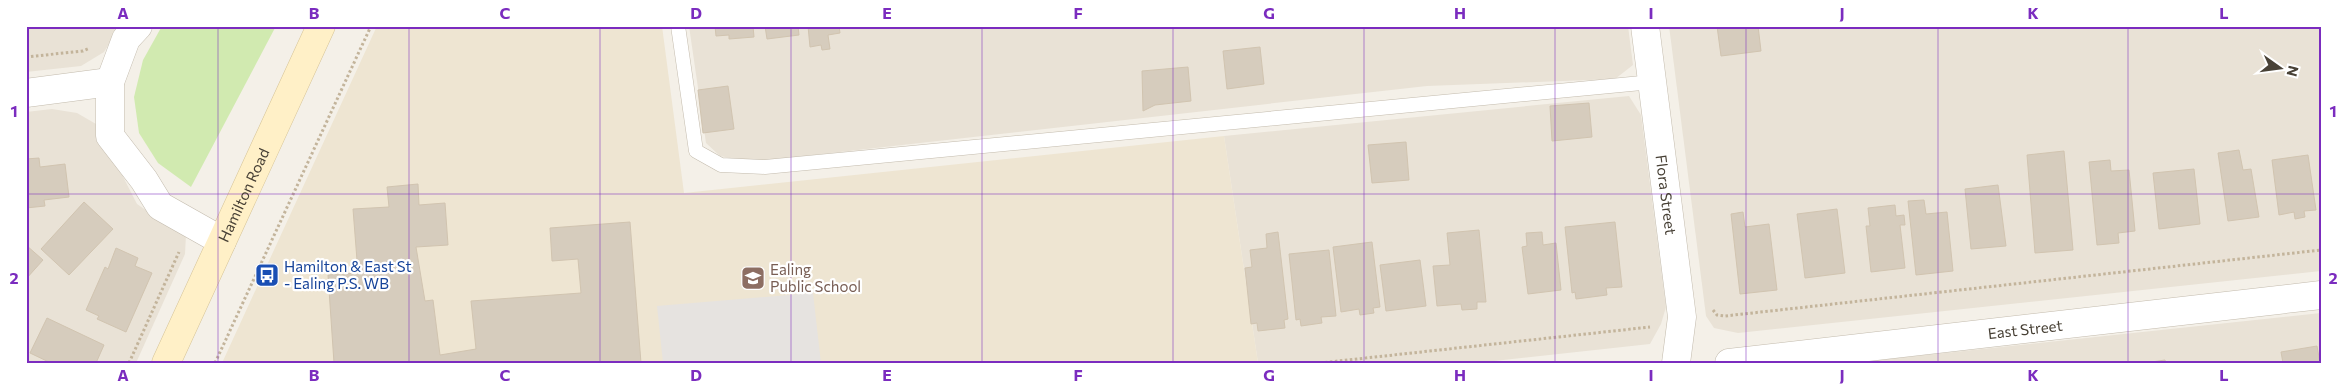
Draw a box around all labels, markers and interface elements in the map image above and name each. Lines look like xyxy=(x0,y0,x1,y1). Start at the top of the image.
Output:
text: A xyxy=(117,3,129,22)
text: B xyxy=(309,3,320,22)
text: C xyxy=(500,3,511,22)
text: D xyxy=(690,3,702,22)
text: E xyxy=(882,3,892,22)
text: F xyxy=(1073,3,1083,22)
text: G xyxy=(1263,3,1275,22)
text: H xyxy=(1454,3,1466,22)
text: I xyxy=(1648,3,1654,22)
text: J xyxy=(1839,3,1845,22)
text: K xyxy=(2027,3,2039,22)
text: L xyxy=(2219,3,2229,22)
north arrow xyxy=(2254,42,2304,92)
text: N xyxy=(2284,64,2303,78)
text: 1 xyxy=(10,101,18,120)
text: 1 xyxy=(2329,101,2337,120)
street label: Hamilton Road xyxy=(214,145,273,245)
street label: Flora Street xyxy=(1652,154,1680,236)
place label: Hamilton & East St - Ealing P.S. WB xyxy=(284,257,412,292)
place label: Ealing Public School xyxy=(770,260,861,295)
bus stop icon: Hamilton & East St - Ealing P.S. WB xyxy=(254,262,280,288)
school or university icon: Ealing Public School xyxy=(740,265,766,291)
text: 2 xyxy=(9,268,19,287)
text: 2 xyxy=(2328,268,2338,287)
street label: East Street xyxy=(1987,316,2063,342)
text: A xyxy=(117,365,129,384)
text: B xyxy=(309,365,320,384)
text: C xyxy=(500,365,511,384)
text: D xyxy=(690,365,702,384)
text: E xyxy=(882,365,892,384)
text: F xyxy=(1073,365,1083,384)
text: G xyxy=(1263,365,1275,384)
text: H xyxy=(1454,365,1466,384)
text: I xyxy=(1648,365,1654,384)
text: J xyxy=(1839,365,1845,384)
text: K xyxy=(2027,365,2039,384)
text: L xyxy=(2219,365,2229,384)

